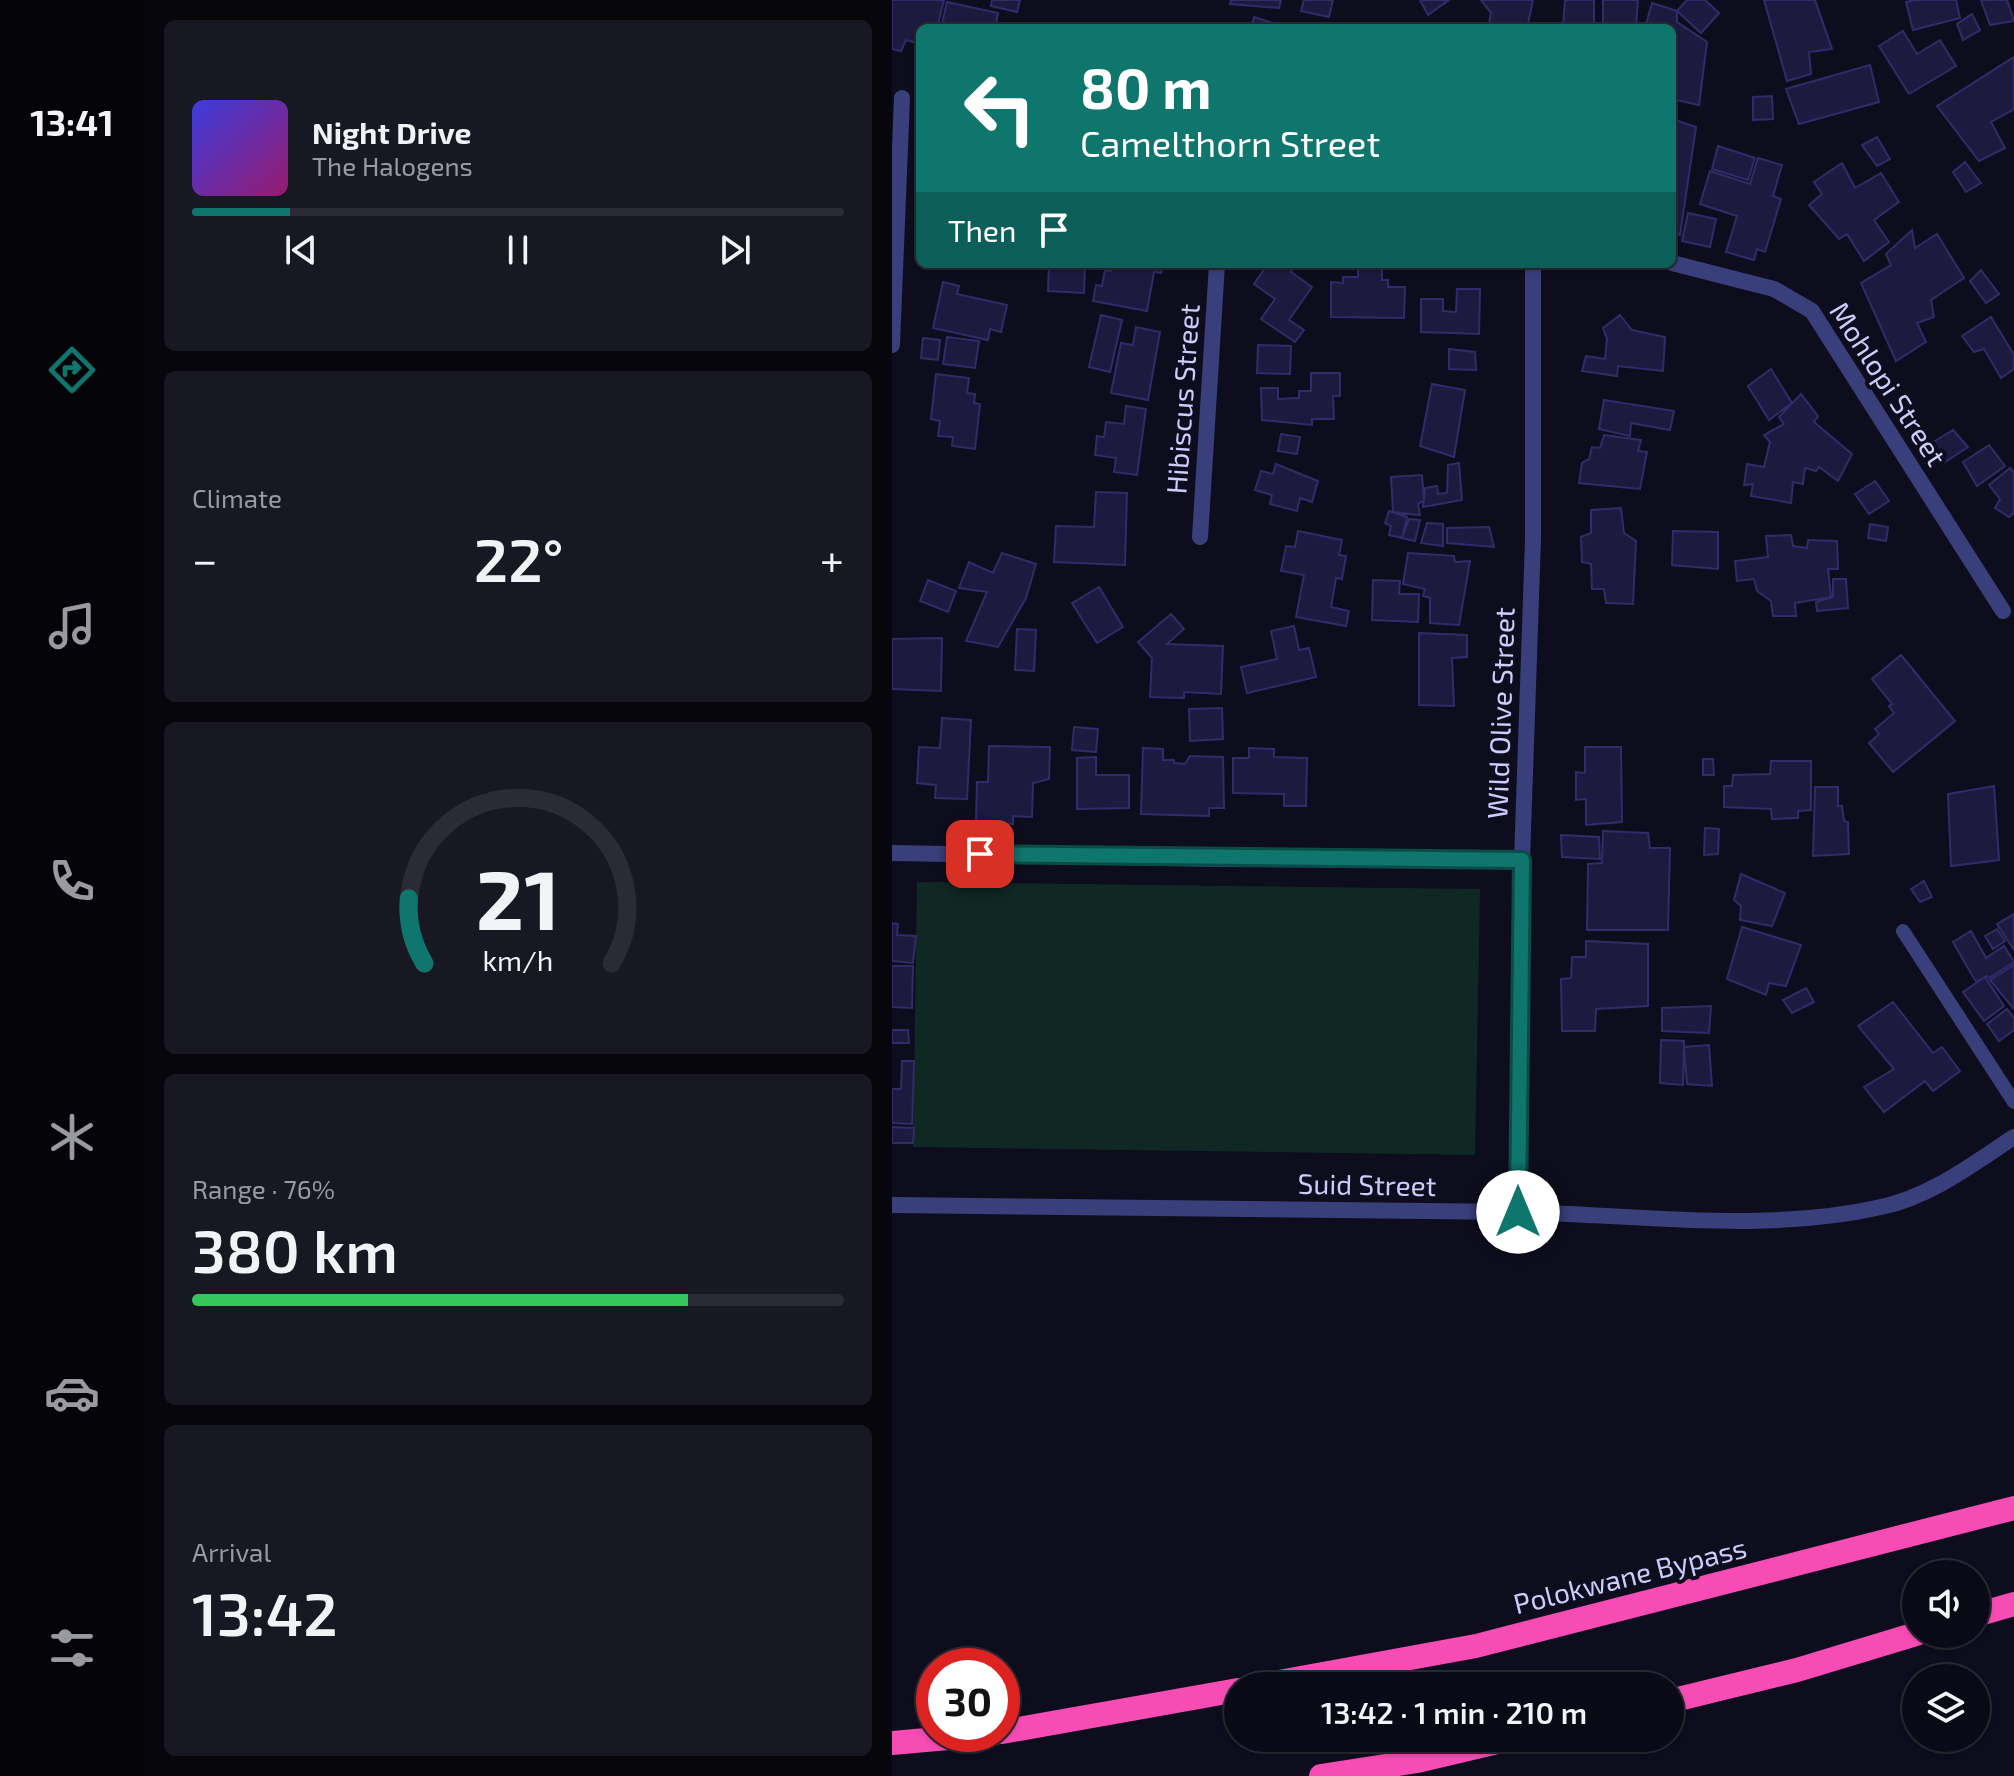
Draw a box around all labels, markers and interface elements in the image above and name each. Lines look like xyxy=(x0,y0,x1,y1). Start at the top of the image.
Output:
text: 80 m xyxy=(1080,53,1212,120)
icon: left xyxy=(948,56,1052,160)
text: 13:41 xyxy=(30,100,114,143)
text: Night Drive xyxy=(312,114,471,150)
text: Camelthorn Street xyxy=(1080,121,1380,164)
text: The Halogens xyxy=(312,150,473,181)
icon: arrive xyxy=(1032,208,1076,252)
text: Then xyxy=(948,212,1016,248)
icon: previous xyxy=(279,228,323,272)
icon: pause xyxy=(496,228,540,272)
icon: next xyxy=(713,228,757,272)
street label: Mohlopi Street xyxy=(1823,295,1954,472)
street label: Hibiscus Street xyxy=(1158,303,1206,495)
icon: directions xyxy=(44,342,100,398)
text: Climate xyxy=(192,482,282,513)
text: 22° xyxy=(474,522,564,594)
text: − xyxy=(192,532,218,585)
text: + xyxy=(820,532,844,585)
icon: music xyxy=(44,598,100,654)
street label: Wild Olive Street xyxy=(1479,607,1521,819)
pin xyxy=(946,820,1014,888)
icon: arrive xyxy=(958,832,1002,876)
text: 21 xyxy=(476,847,560,947)
icon: phone xyxy=(44,853,100,909)
text: km/h xyxy=(483,942,553,977)
icon: climate xyxy=(44,1109,100,1165)
street label: Suid Street xyxy=(1297,1166,1437,1202)
position arrow xyxy=(1476,1170,1560,1254)
text: Range · 76% xyxy=(192,1173,335,1204)
text: 380 km xyxy=(192,1213,398,1285)
icon: car xyxy=(44,1365,100,1421)
street label: Polokwane Bypass xyxy=(1510,1530,1750,1620)
text: Arrival xyxy=(192,1536,271,1567)
map controls xyxy=(1902,1560,1990,1752)
button: sound xyxy=(1902,1560,1990,1648)
text: 13:42 xyxy=(192,1576,338,1648)
icon: filters xyxy=(44,1620,100,1676)
speed limit sign: 30 xyxy=(916,1648,1020,1752)
button: layers xyxy=(1902,1664,1990,1752)
text: 13:42 · 1 min · 210 m xyxy=(1321,1694,1587,1730)

